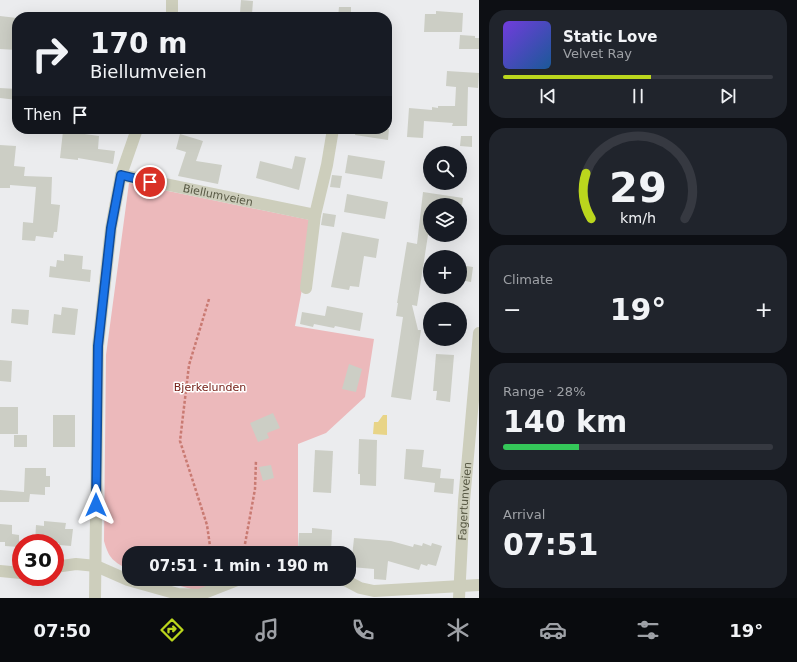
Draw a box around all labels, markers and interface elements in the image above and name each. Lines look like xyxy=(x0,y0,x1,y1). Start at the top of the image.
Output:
text: 170 m xyxy=(90,27,187,60)
icon: right xyxy=(24,28,76,80)
text: Static Love xyxy=(563,28,657,46)
text: Velvet Ray xyxy=(563,46,632,61)
text: Biellumveien xyxy=(90,61,207,82)
icon: previous xyxy=(537,85,559,107)
icon: pause xyxy=(627,85,649,107)
icon: next xyxy=(717,85,739,107)
icon: arrive xyxy=(69,104,91,126)
text: Then xyxy=(24,106,61,124)
map controls xyxy=(423,146,467,346)
button: search xyxy=(423,146,467,190)
text: 29 xyxy=(609,163,667,212)
pin xyxy=(133,165,167,199)
icon: arrive xyxy=(139,171,161,193)
street label: Biellumveien xyxy=(182,182,254,209)
button: layers xyxy=(423,198,467,242)
text: km/h xyxy=(620,210,656,226)
button: + xyxy=(423,250,467,294)
text: Climate xyxy=(503,272,553,287)
text: 19° xyxy=(610,292,666,327)
text: − xyxy=(503,297,521,322)
text: + xyxy=(755,297,773,322)
button: − xyxy=(423,302,467,346)
park label: Bjerkelunden xyxy=(174,381,246,394)
text: Range · 28% xyxy=(503,384,586,399)
text: 140 km xyxy=(503,404,627,439)
street label: Fagertunveien xyxy=(456,461,474,541)
position arrow xyxy=(75,484,117,526)
text: Arrival xyxy=(503,507,545,522)
text: 07:51 xyxy=(503,527,599,562)
speed limit sign: 30 xyxy=(12,534,64,586)
text: 07:51 · 1 min · 190 m xyxy=(149,557,329,575)
icon: directions xyxy=(158,616,186,644)
icon: music xyxy=(253,616,281,644)
icon: phone xyxy=(349,616,377,644)
icon: climate xyxy=(444,616,472,644)
icon: car xyxy=(539,616,567,644)
icon: filters xyxy=(634,616,662,644)
text: 07:50 xyxy=(34,620,91,641)
text: 19° xyxy=(729,620,763,641)

